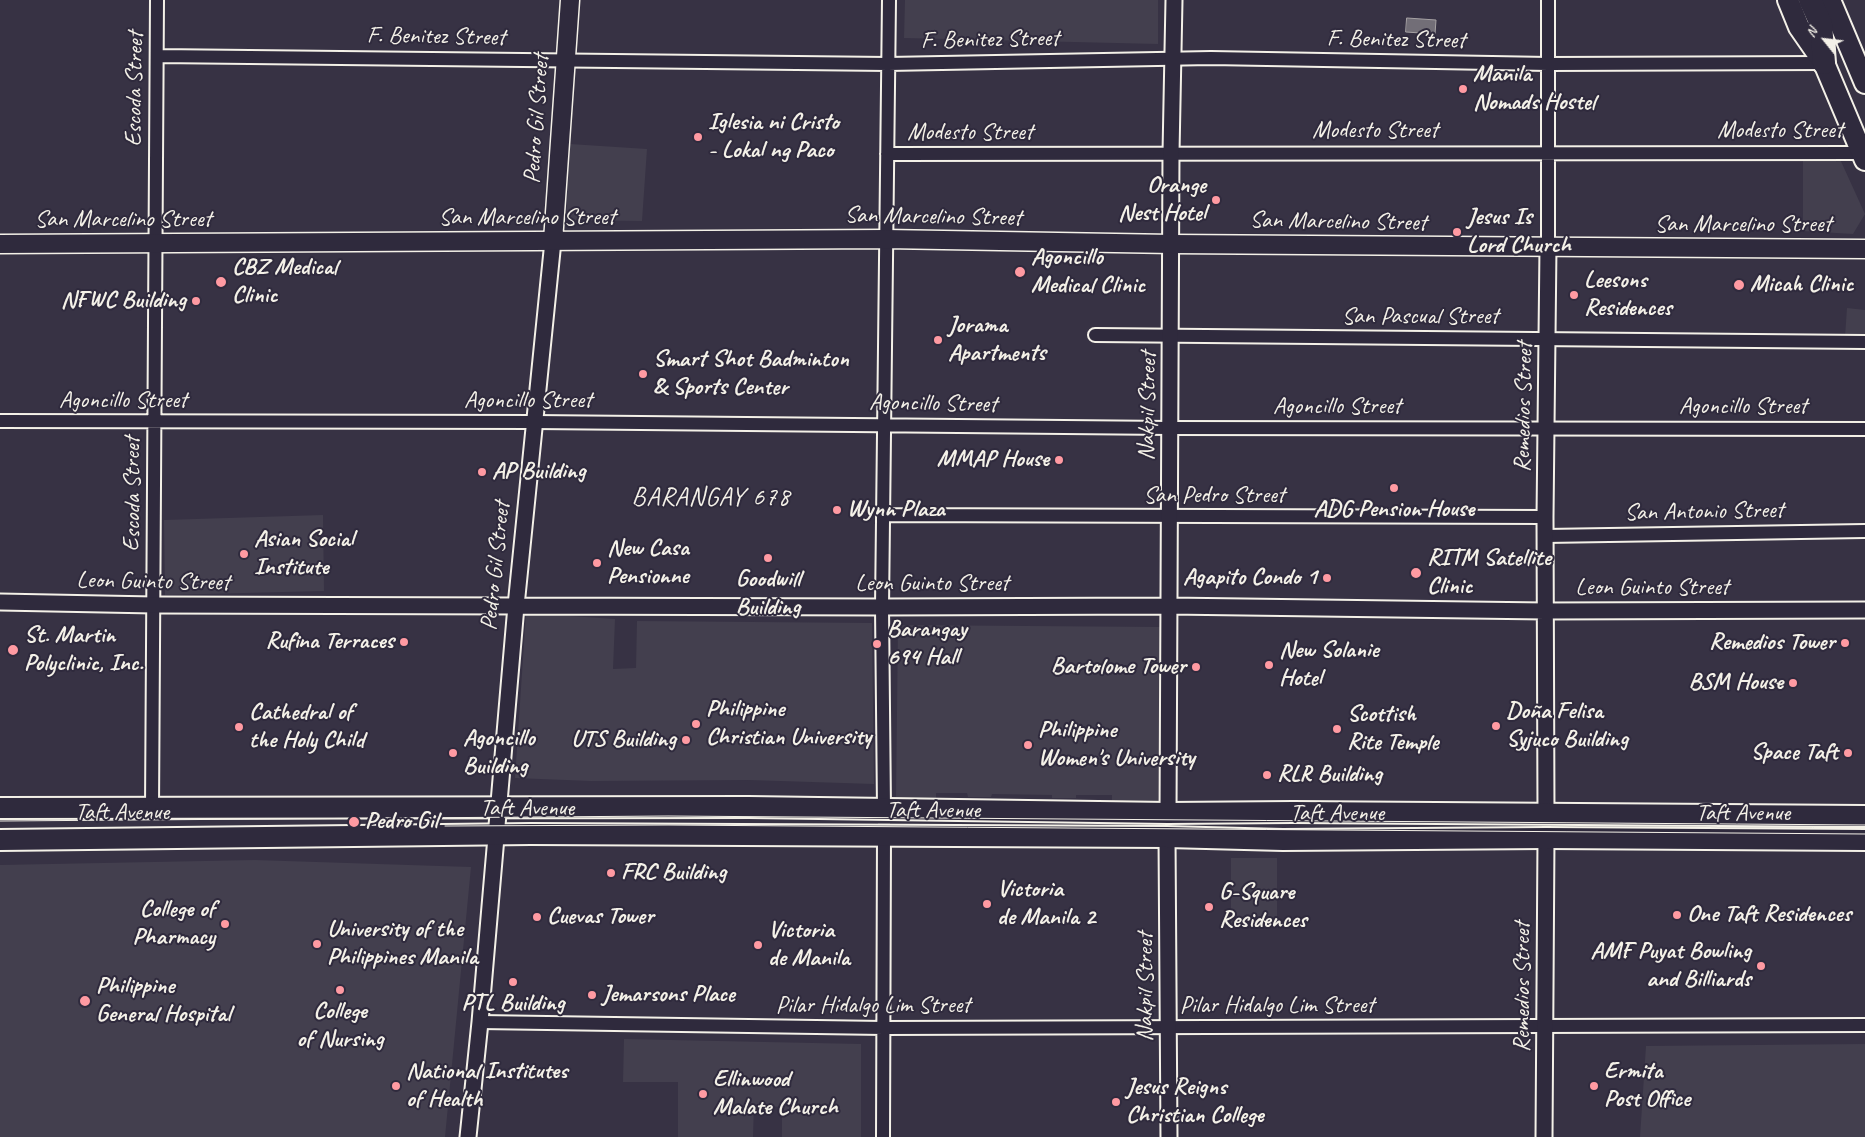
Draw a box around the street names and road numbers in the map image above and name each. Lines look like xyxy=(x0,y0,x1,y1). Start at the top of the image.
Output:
street label: F. Benitez Street xyxy=(367,21,505,53)
street label: F. Benitez Street xyxy=(921,24,1059,56)
street label: F. Benitez Street xyxy=(1327,24,1465,56)
street label: Escoda Street xyxy=(120,31,150,147)
street label: Pedro Gil Street xyxy=(518,53,556,185)
street label: Modesto Street xyxy=(1312,117,1438,145)
street label: Modesto Street xyxy=(1717,117,1843,145)
street label: Modesto Street xyxy=(907,119,1033,147)
street label: San Marcelino Street xyxy=(844,201,1022,233)
street label: San Marcelino Street xyxy=(438,204,616,232)
street label: San Marcelino Street xyxy=(34,206,212,234)
street label: San Marcelino Street xyxy=(1249,206,1427,238)
street label: San Marcelino Street xyxy=(1654,211,1832,239)
street label: San Pascual Street xyxy=(1342,303,1498,331)
street label: Remedios Street xyxy=(1508,342,1540,472)
street label: Nakpil Street xyxy=(1133,351,1163,461)
street label: Agoncillo Street xyxy=(59,387,187,415)
street label: Agoncillo Street xyxy=(464,387,592,415)
street label: Agoncillo Street xyxy=(869,388,997,420)
street label: Agoncillo Street xyxy=(1273,393,1401,421)
street label: Agoncillo Street xyxy=(1679,393,1807,421)
street label: Escoda Street xyxy=(119,437,147,551)
street label: San Pedro Street xyxy=(1143,482,1285,510)
street label: San Antonio Street xyxy=(1624,496,1784,528)
street label: Pedro Gil Street xyxy=(475,500,517,632)
street label: Leon Guinto Street xyxy=(76,566,230,598)
street label: Leon Guinto Street xyxy=(855,570,1009,598)
street label: Leon Guinto Street xyxy=(1575,574,1729,602)
street label: Taft Avenue xyxy=(480,795,574,823)
street label: Taft Avenue xyxy=(886,797,980,825)
street label: Taft Avenue xyxy=(75,799,169,827)
street label: Taft Avenue xyxy=(1290,800,1384,828)
street label: Taft Avenue xyxy=(1696,800,1790,828)
street label: Remedios Street xyxy=(1509,922,1537,1052)
street label: Nakpil Street xyxy=(1132,932,1160,1042)
street label: Pilar Hidalgo Lim Street xyxy=(776,992,970,1020)
street label: Pilar Hidalgo Lim Street xyxy=(1180,992,1374,1020)

